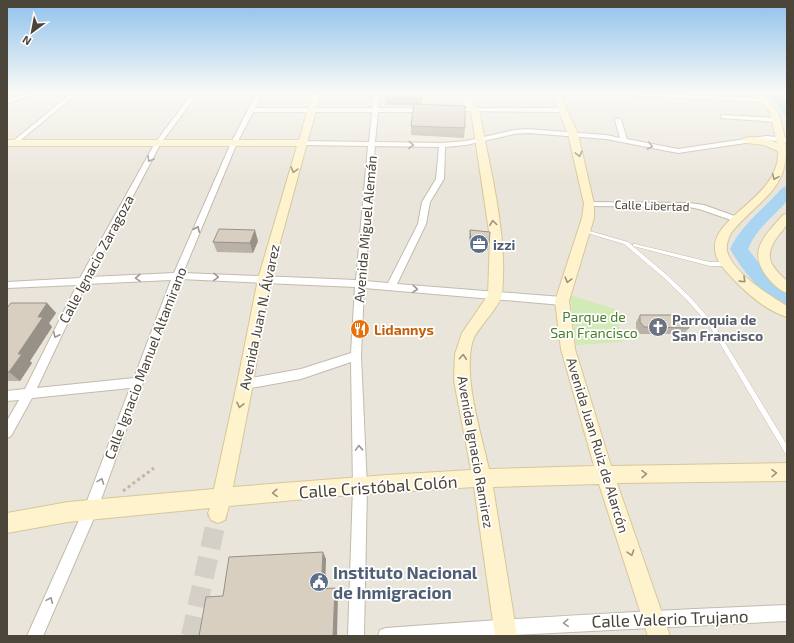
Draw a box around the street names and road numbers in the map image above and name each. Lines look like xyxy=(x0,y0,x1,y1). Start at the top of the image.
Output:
street label: Avenida Miguel Alemán xyxy=(350,155,380,303)
street label: Calle Ignacio Zaragoza xyxy=(55,192,137,326)
street label: Calle Libertad xyxy=(614,197,690,213)
street label: Avenida Juan N. Álvarez xyxy=(235,243,283,391)
street label: Calle Ignacio Manuel Altamirano xyxy=(100,264,190,461)
street label: Avenida Juan Ruiz de Alarcón xyxy=(563,355,633,535)
street label: Avenida Ignacio Ramirez xyxy=(454,374,498,530)
street label: Calle Cristóbal Colón xyxy=(298,470,458,502)
street label: Calle Valerio Trujano xyxy=(591,605,749,632)

